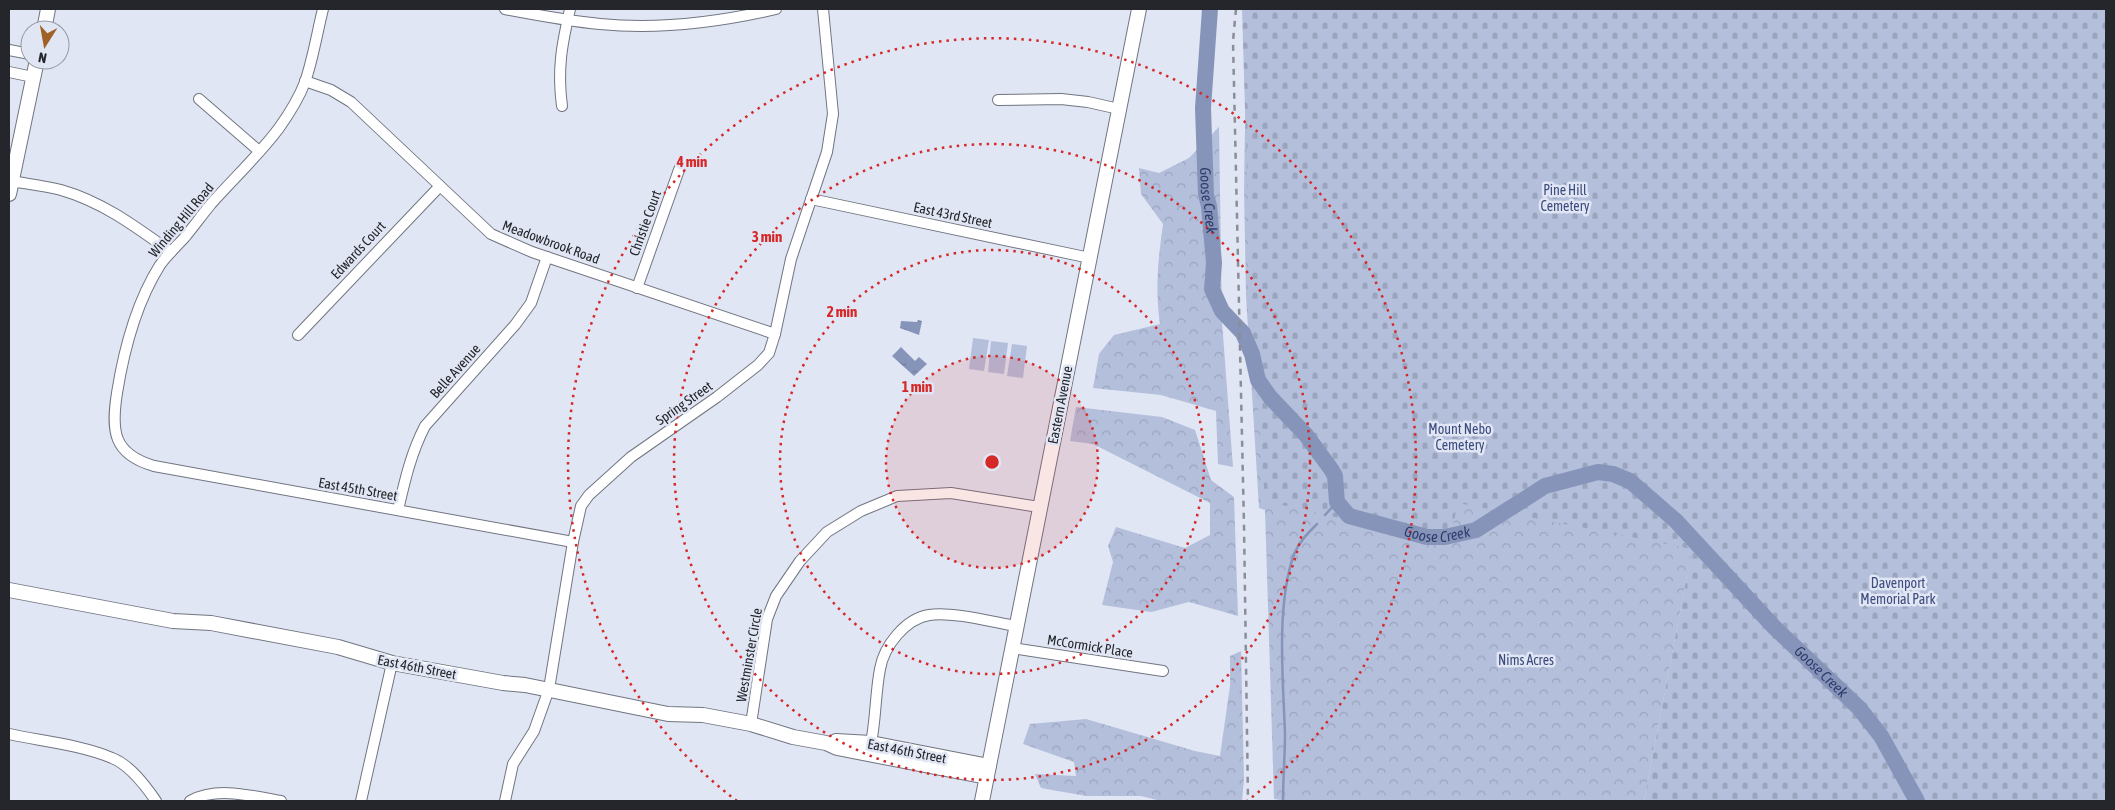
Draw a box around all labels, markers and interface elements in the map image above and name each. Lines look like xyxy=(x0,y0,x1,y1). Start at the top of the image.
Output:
north arrow xyxy=(20,20,70,70)
text: N xyxy=(37,49,48,66)
text: 4 min xyxy=(676,153,707,170)
water label: Goose Creek xyxy=(1197,167,1220,235)
street label: Winding Hill Road xyxy=(145,180,217,260)
park label: Pine Hill Cemetery xyxy=(1540,182,1590,214)
street label: Christie Court xyxy=(626,188,664,258)
street label: East 43rd Street xyxy=(912,199,994,231)
street label: Meadowbrook Road xyxy=(500,217,602,267)
street label: Edwards Court xyxy=(327,218,389,282)
text: 3 min xyxy=(752,228,782,245)
text: 2 min xyxy=(827,303,857,320)
street label: Belle Avenue xyxy=(427,341,483,401)
street label: Eastern Avenue xyxy=(1045,365,1075,445)
street label: Spring Street xyxy=(653,378,715,428)
text: 1 min xyxy=(902,378,932,395)
park label: Mount Nebo Cemetery xyxy=(1428,421,1492,453)
centre of rings xyxy=(983,453,1001,471)
street label: East 45th Street xyxy=(317,474,399,504)
water label: Goose Creek xyxy=(1402,522,1472,545)
park label: Davenport Memorial Park xyxy=(1860,575,1936,607)
street label: Westminster Circle xyxy=(733,607,765,703)
street label: McCormick Place xyxy=(1046,631,1134,661)
water label: Goose Creek xyxy=(1791,642,1852,701)
street label: East 46th Street xyxy=(376,652,458,682)
park label: Nims Acres xyxy=(1498,652,1554,668)
street label: East 46th Street xyxy=(866,736,948,766)

